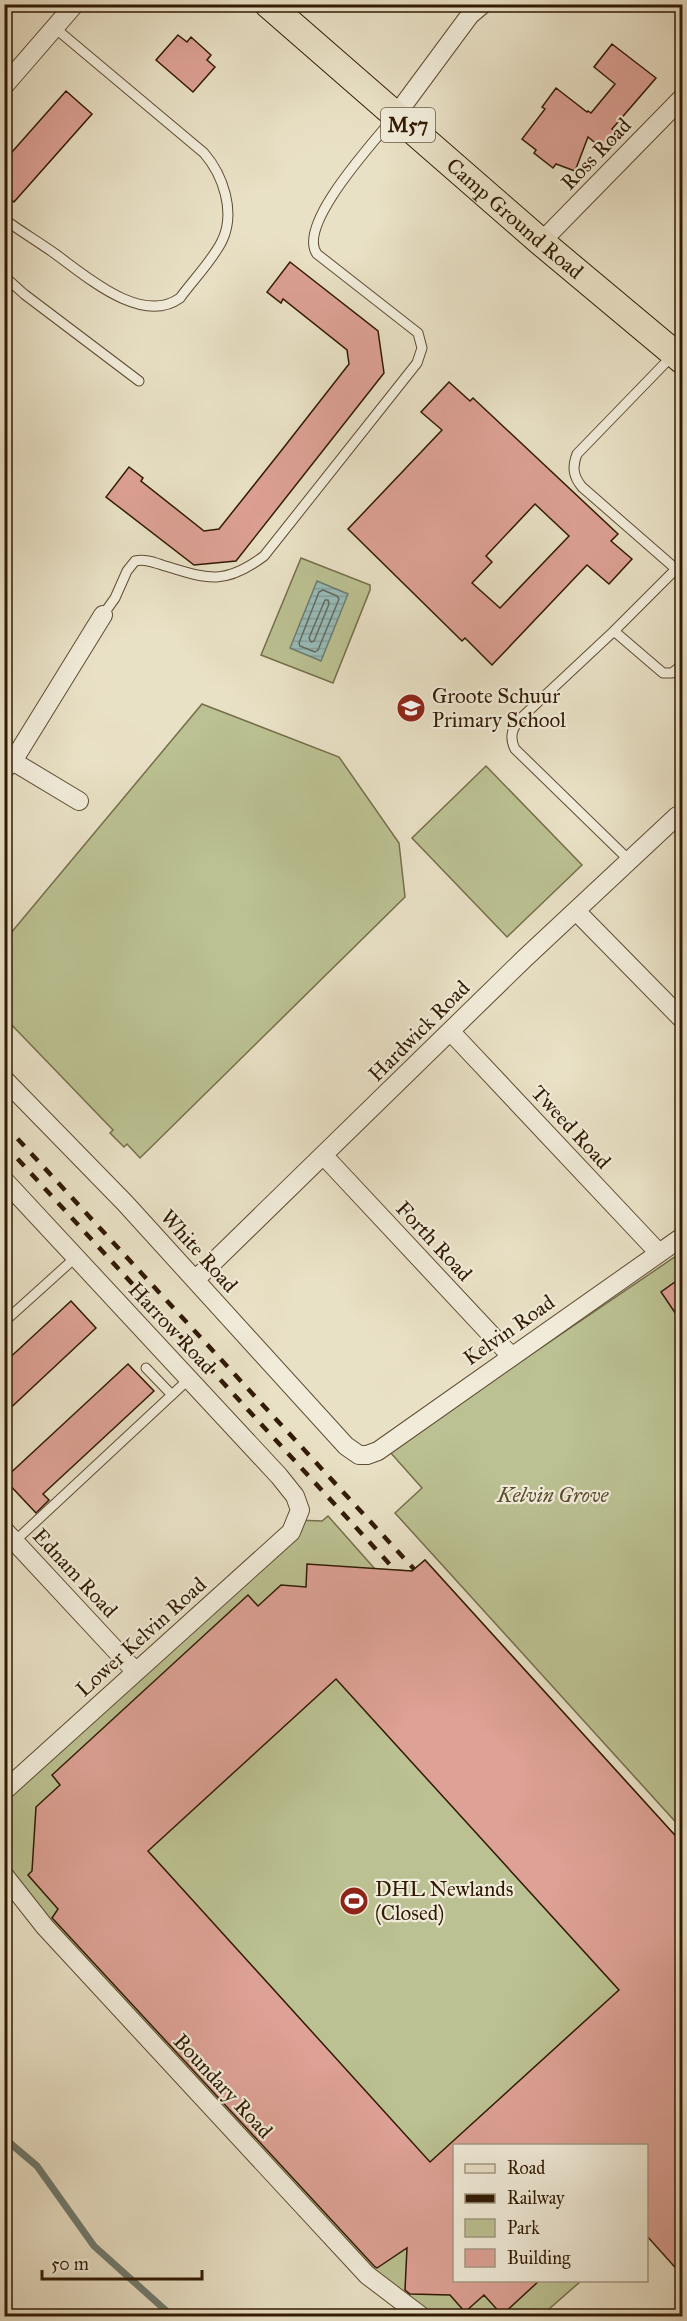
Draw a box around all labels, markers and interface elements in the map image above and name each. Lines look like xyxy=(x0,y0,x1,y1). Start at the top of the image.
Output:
road number: M57 xyxy=(381,108,435,142)
street label: Ross Road xyxy=(555,112,637,195)
street label: Camp Ground Road xyxy=(441,153,589,285)
place label: Groote Schuur Primary School xyxy=(432,683,566,733)
school or university icon: Groote Schuur Primary School xyxy=(395,692,427,724)
street label: Hardwick Road xyxy=(363,975,475,1087)
street label: Tweed Road xyxy=(526,1080,617,1175)
street label: Forth Road xyxy=(390,1196,478,1287)
street label: White Road xyxy=(155,1204,243,1298)
street label: Harrow Road xyxy=(123,1277,221,1380)
street label: Kelvin Road xyxy=(458,1289,560,1371)
park label: Kelvin Grove xyxy=(497,1482,610,1508)
street label: Ednam Road xyxy=(27,1523,123,1623)
street label: Lower Kelvin Road xyxy=(71,1571,212,1702)
place label: DHL Newlands (Closed) xyxy=(375,1876,514,1926)
sports icon: DHL Newlands (Closed) xyxy=(338,1885,370,1917)
street label: Boundary Road xyxy=(168,2028,278,2144)
legend xyxy=(453,2144,648,2282)
text: Road xyxy=(507,2157,545,2179)
text: Railway xyxy=(507,2187,565,2209)
text: Park xyxy=(507,2217,540,2239)
scale bar xyxy=(42,2243,202,2281)
text: Building xyxy=(507,2247,571,2270)
text: 50 m xyxy=(51,2253,89,2275)

